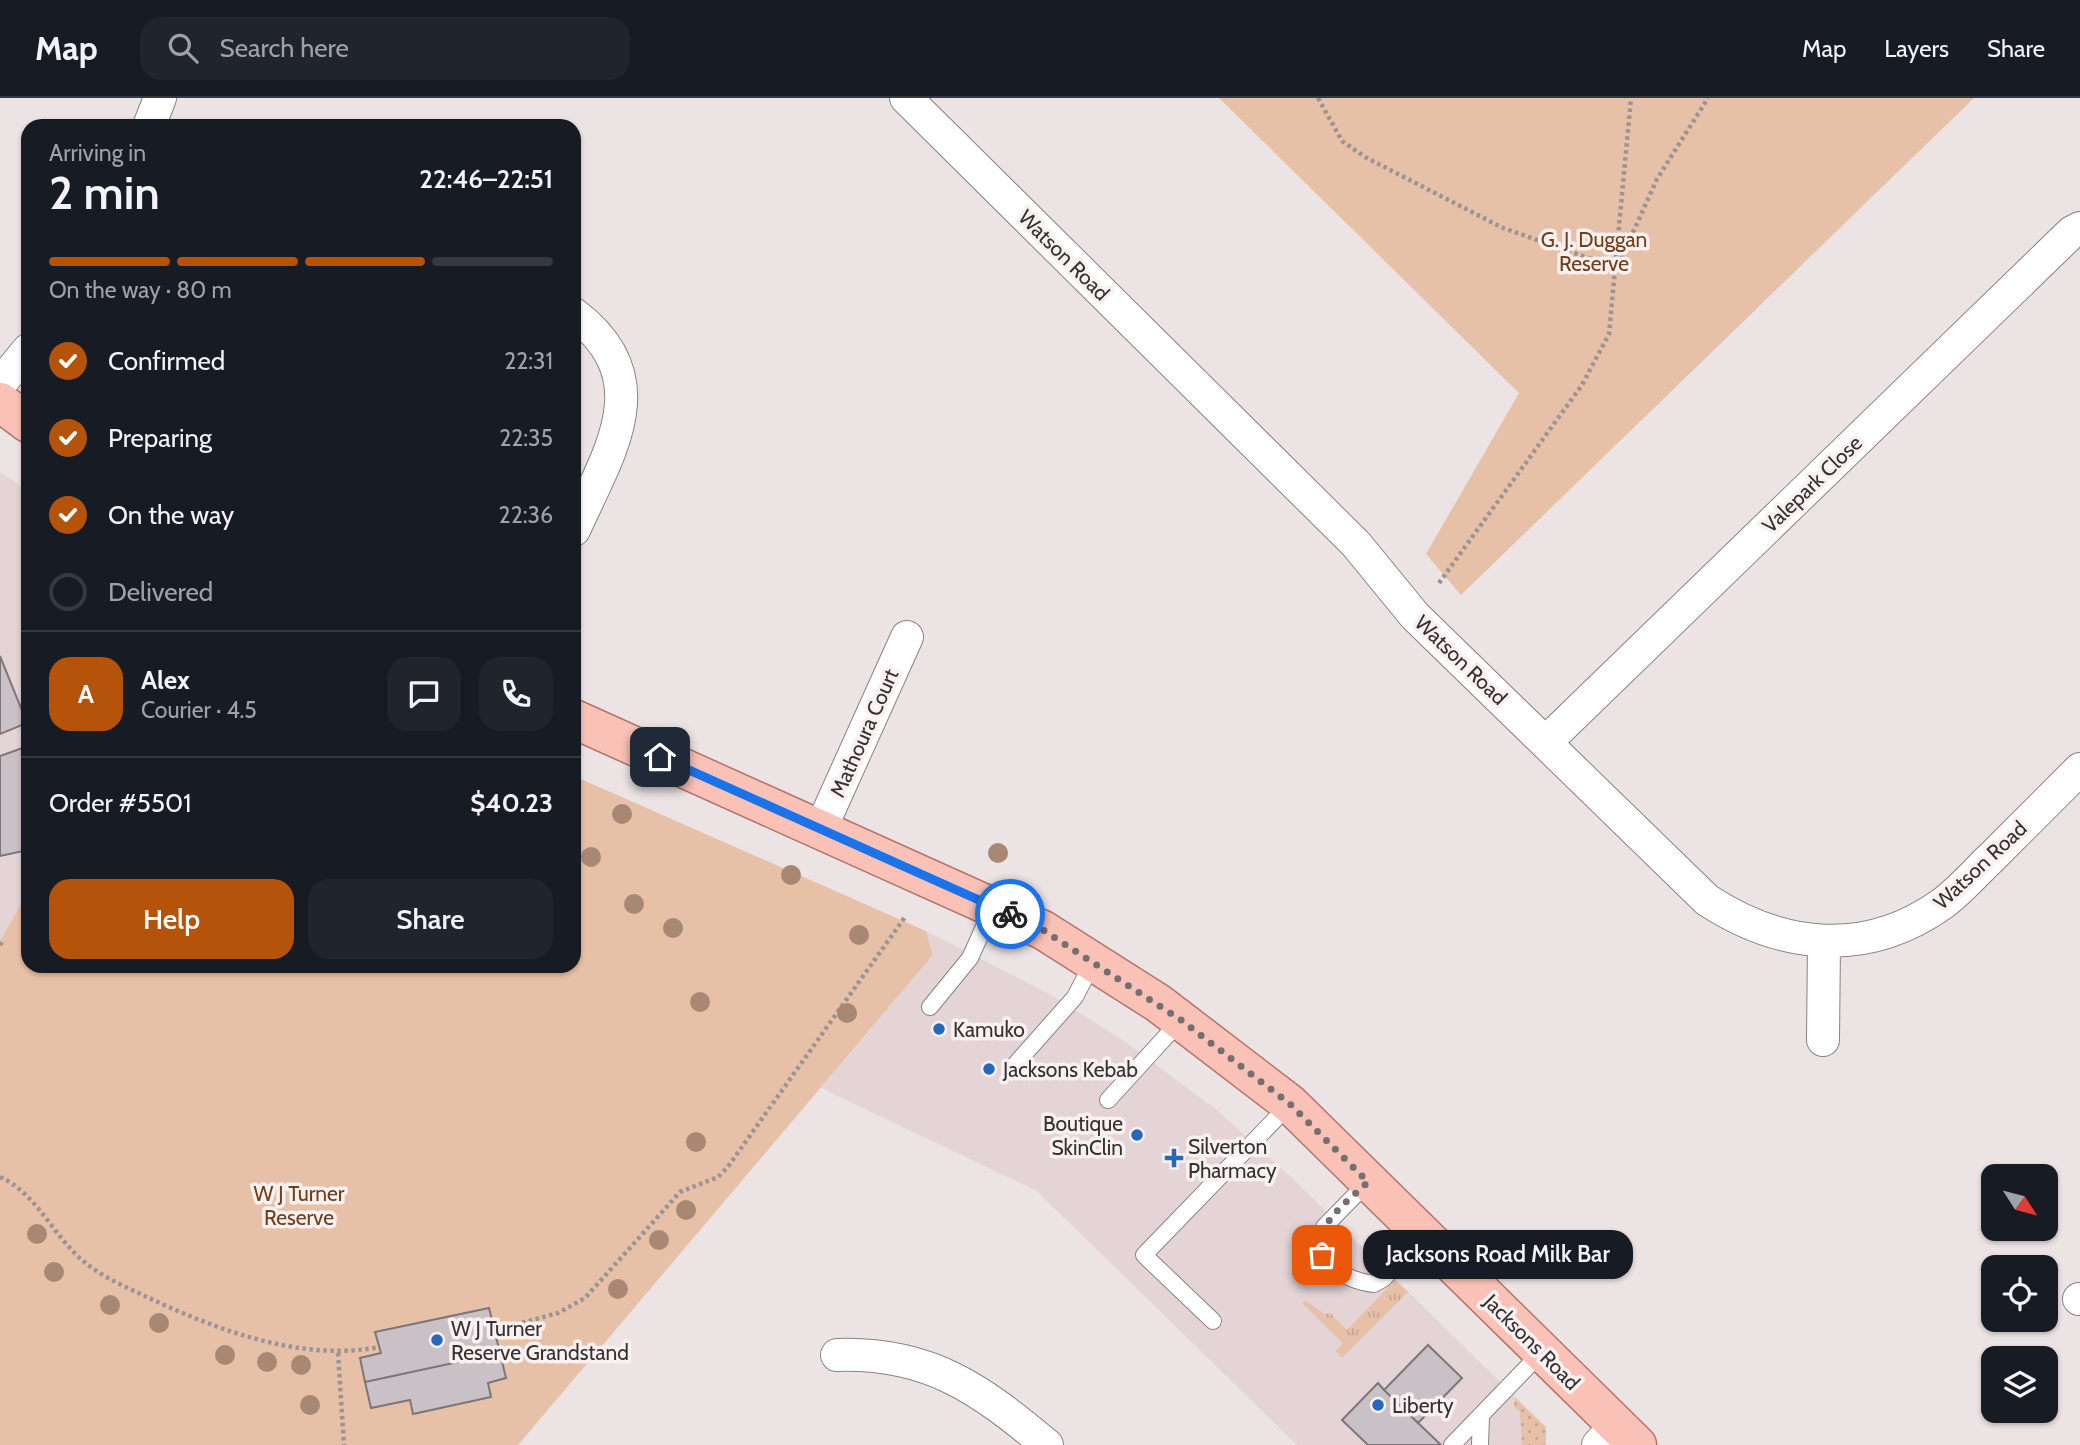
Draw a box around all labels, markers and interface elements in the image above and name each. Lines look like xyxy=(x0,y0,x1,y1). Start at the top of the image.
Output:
search box xyxy=(140,17,630,80)
text: Map xyxy=(35,28,98,68)
icon: search xyxy=(164,29,202,67)
text: Search here xyxy=(220,32,349,64)
text: Map xyxy=(1802,34,1846,63)
text: Layers xyxy=(1884,34,1949,63)
text: Share xyxy=(1987,34,2045,63)
text: Arriving in xyxy=(49,139,146,167)
text: 22:46–22:51 xyxy=(419,163,553,195)
text: 2 min xyxy=(49,165,160,221)
street label: Watson Road xyxy=(1013,204,1115,306)
park label: G. J. Duggan Reserve xyxy=(1541,227,1647,276)
text: On the way · 80 m xyxy=(49,276,232,304)
icon: check xyxy=(49,342,87,380)
text: Confirmed xyxy=(108,345,225,377)
text: 22:31 xyxy=(504,347,553,375)
icon: check xyxy=(49,419,87,457)
text: Preparing xyxy=(108,422,212,454)
text: 22:35 xyxy=(499,424,553,452)
street label: Valepark Close xyxy=(1757,430,1867,538)
icon: check xyxy=(49,496,87,534)
text: On the way xyxy=(108,499,234,531)
text: 22:36 xyxy=(499,501,553,529)
text: Delivered xyxy=(108,576,213,608)
street label: Watson Road xyxy=(1410,610,1512,710)
button: chat xyxy=(387,657,461,731)
button: phone xyxy=(479,657,553,731)
text: Alex xyxy=(141,664,190,696)
street label: Mathoura Court xyxy=(825,665,903,801)
text: A xyxy=(78,678,94,710)
text: Courier · 4.5 xyxy=(141,696,257,724)
pin xyxy=(630,727,690,787)
icon: home xyxy=(641,738,679,776)
text: Order #5501 xyxy=(49,787,192,819)
text: $40.23 xyxy=(470,787,553,819)
street label: Watson Road xyxy=(1928,816,2032,914)
button: Help xyxy=(49,879,294,959)
button: Share xyxy=(308,879,553,959)
courier xyxy=(975,879,1045,949)
icon: bike xyxy=(991,895,1029,933)
place label: Kamuko xyxy=(953,1017,1025,1042)
marker: Kamuko xyxy=(931,1021,947,1037)
place label: Jacksons Kebab xyxy=(1002,1057,1138,1082)
marker: Jacksons Kebab xyxy=(981,1061,997,1077)
place label: Boutique SkinClin xyxy=(1043,1111,1123,1160)
marker: Boutique SkinClin xyxy=(1129,1127,1145,1143)
place label: Silverton Pharmacy xyxy=(1188,1134,1277,1183)
marker: Silverton Pharmacy xyxy=(1166,1150,1182,1166)
north arrow xyxy=(1981,1164,2058,1241)
map controls xyxy=(1981,1164,2058,1423)
park label: W J Turner Reserve xyxy=(254,1181,345,1230)
pin xyxy=(1292,1225,1352,1285)
callout: Jacksons Road Milk Bar xyxy=(1364,1230,1634,1280)
icon: bag xyxy=(1303,1236,1341,1274)
text: Jacksons Road Milk Bar xyxy=(1386,1240,1610,1268)
button: locate xyxy=(1981,1255,2058,1332)
street label: Jacksons Road xyxy=(1478,1288,1585,1395)
place label: W J Turner Reserve Grandstand xyxy=(451,1316,629,1365)
marker: W J Turner Reserve Grandstand xyxy=(429,1332,445,1348)
button: layers xyxy=(1981,1346,2058,1423)
place label: Liberty xyxy=(1392,1393,1454,1418)
marker: Liberty xyxy=(1370,1397,1386,1413)

